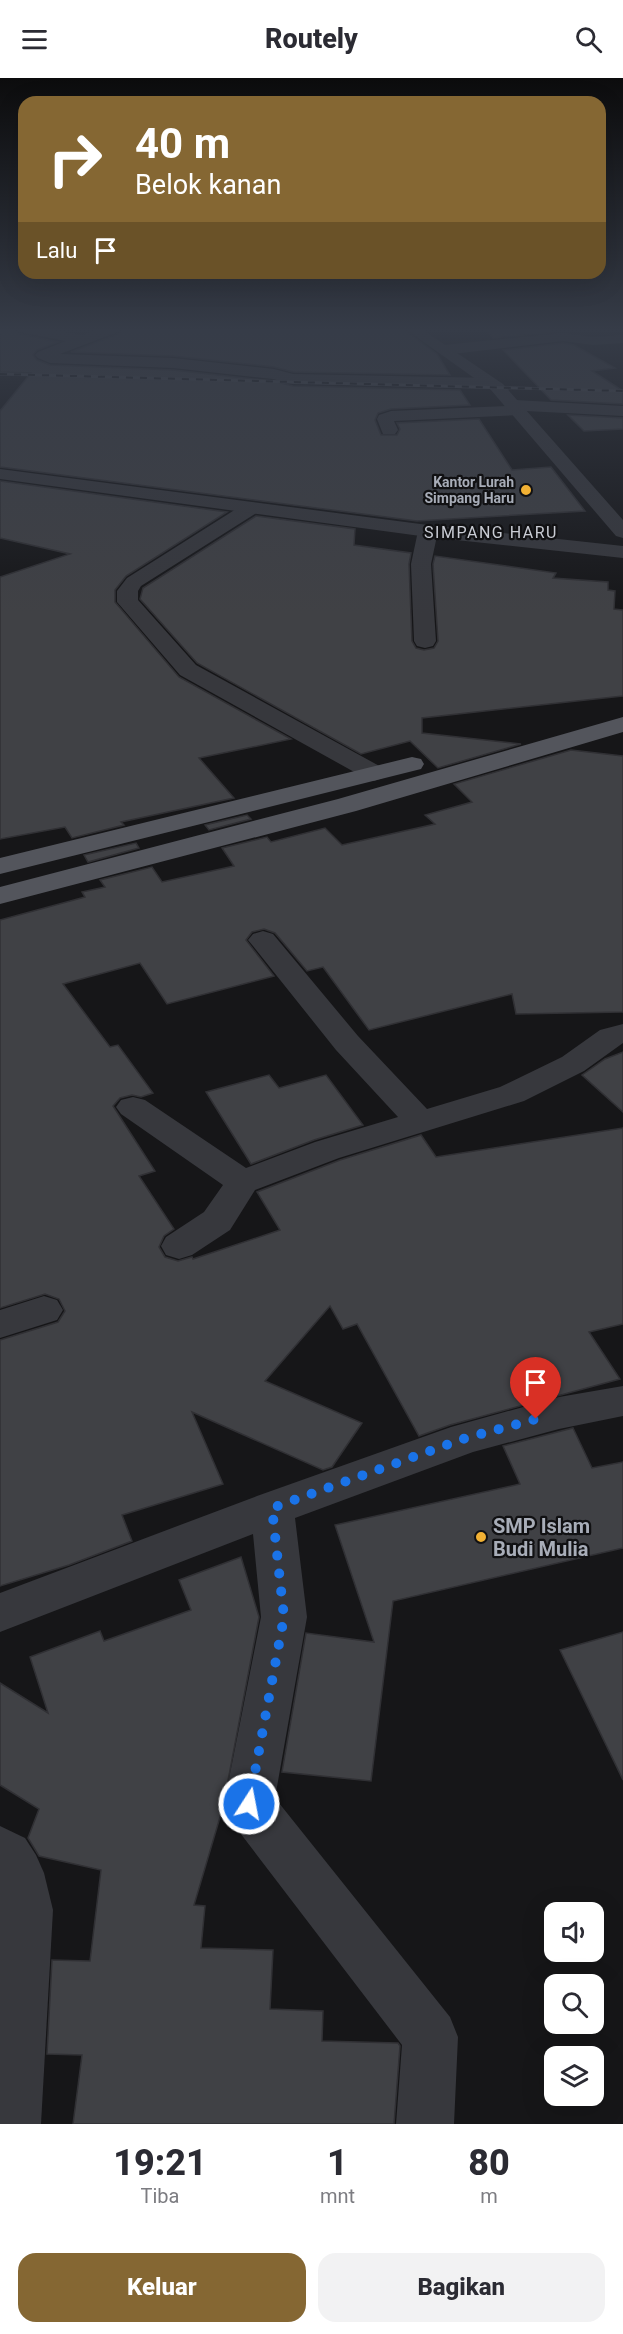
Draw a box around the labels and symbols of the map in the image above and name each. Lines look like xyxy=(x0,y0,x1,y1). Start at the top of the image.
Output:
place label: Kantor Lurah Simpang Haru xyxy=(425,474,514,506)
marker: Kantor Lurah Simpang Haru xyxy=(519,483,533,497)
district label: SIMPANG HARU xyxy=(424,523,558,542)
pin xyxy=(510,1357,561,1419)
place label: SMP Islam Budi Mulia xyxy=(493,1514,590,1561)
marker: SMP Islam Budi Mulia xyxy=(474,1530,488,1544)
position arrow xyxy=(217,1772,281,1836)

